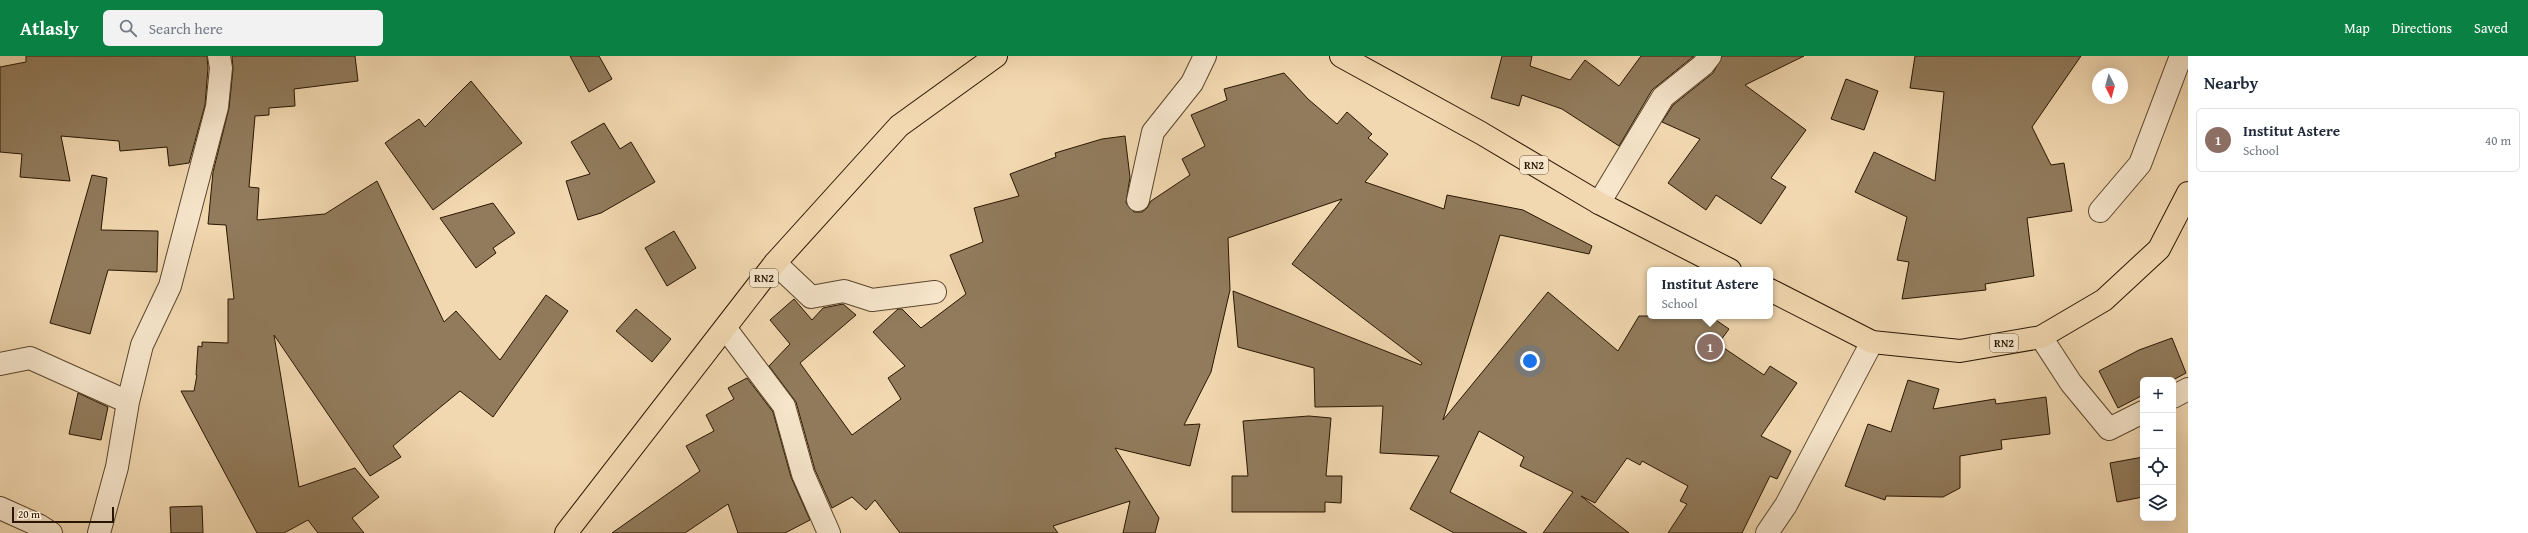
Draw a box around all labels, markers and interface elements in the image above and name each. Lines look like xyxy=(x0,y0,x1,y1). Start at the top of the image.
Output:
search box xyxy=(103,10,383,46)
text: Atlasly xyxy=(20,14,79,42)
icon: search xyxy=(117,17,139,39)
text: Search here xyxy=(149,18,223,39)
text: Map xyxy=(2344,18,2370,38)
text: Directions xyxy=(2392,18,2452,38)
text: Saved xyxy=(2474,18,2508,38)
north arrow xyxy=(2092,68,2128,104)
text: Nearby xyxy=(2204,70,2258,95)
text: Institut Astere xyxy=(2243,120,2340,141)
text: 1 xyxy=(2215,131,2221,150)
text: 40 m xyxy=(2485,131,2511,150)
text: School xyxy=(2243,141,2279,160)
road number: RN2 xyxy=(1520,156,1548,174)
popup xyxy=(1647,267,1773,319)
road number: RN2 xyxy=(750,269,778,287)
text: Institut Astere xyxy=(1661,273,1759,294)
text: School xyxy=(1661,294,1698,313)
pin: 1 xyxy=(1697,332,1723,362)
road number: RN2 xyxy=(1990,334,2018,352)
your location xyxy=(1520,351,1540,371)
map controls xyxy=(2140,377,2176,521)
button: + xyxy=(2140,377,2176,413)
button: − xyxy=(2140,413,2176,449)
button: locate xyxy=(2140,449,2176,485)
button: layers xyxy=(2140,485,2176,521)
scale bar xyxy=(12,505,114,524)
text: 20 m xyxy=(18,506,40,522)

